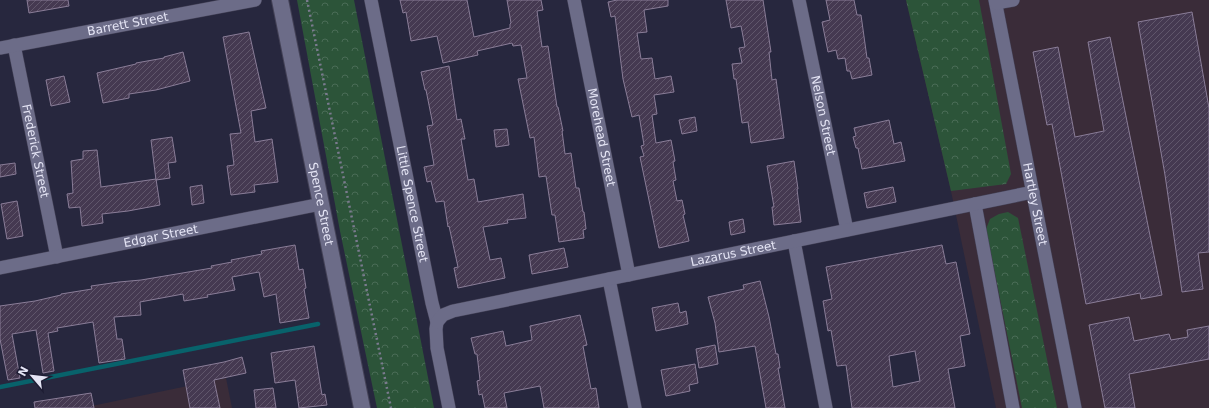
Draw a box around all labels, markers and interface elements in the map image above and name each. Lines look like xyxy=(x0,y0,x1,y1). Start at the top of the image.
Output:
street label: Barrett Street xyxy=(86,9,170,38)
street label: Nelson Street xyxy=(808,74,838,157)
street label: Morehead Street xyxy=(585,87,618,188)
street label: Frederick Street xyxy=(19,103,52,199)
street label: Little Spence Street xyxy=(393,144,431,264)
street label: Spence Street xyxy=(306,161,336,247)
street label: Hartley Street xyxy=(1020,161,1050,247)
street label: Edgar Street xyxy=(122,222,199,250)
street label: Lazarus Street xyxy=(689,238,777,269)
north arrow xyxy=(12,356,52,396)
text: N xyxy=(16,364,32,379)

